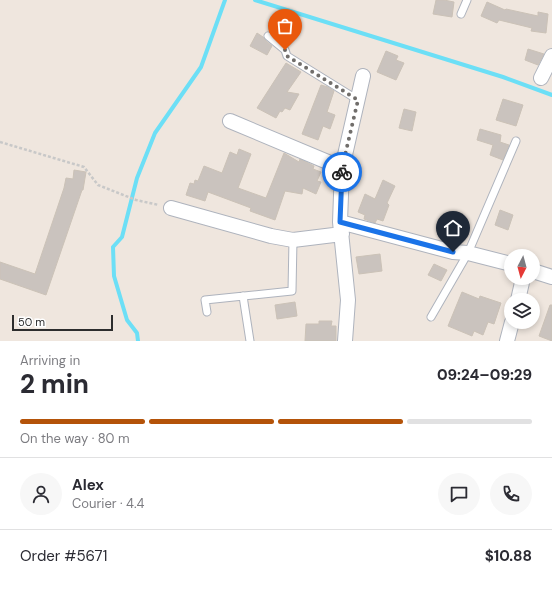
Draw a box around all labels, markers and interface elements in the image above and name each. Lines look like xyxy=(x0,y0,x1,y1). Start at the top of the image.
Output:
pin xyxy=(268,9,302,50)
icon: bag xyxy=(274,15,296,37)
courier xyxy=(322,152,362,192)
icon: bike xyxy=(331,161,353,183)
pin xyxy=(436,211,470,252)
icon: home xyxy=(442,217,464,239)
north arrow xyxy=(504,249,540,285)
map controls xyxy=(504,249,540,329)
button: layers xyxy=(504,293,540,329)
scale bar xyxy=(12,313,113,332)
text: 50 m xyxy=(18,315,45,329)
text: Arriving in xyxy=(20,352,80,369)
text: 09:24–09:29 xyxy=(437,365,532,385)
text: 2 min xyxy=(20,367,89,401)
text: On the way · 80 m xyxy=(20,430,130,447)
button: person xyxy=(20,473,62,515)
button: chat xyxy=(438,473,480,515)
button: phone xyxy=(490,473,532,515)
text: Alex xyxy=(72,475,104,495)
text: Courier · 4.4 xyxy=(72,495,144,512)
text: Order #5671 xyxy=(20,546,107,566)
text: $10.88 xyxy=(485,546,532,566)

